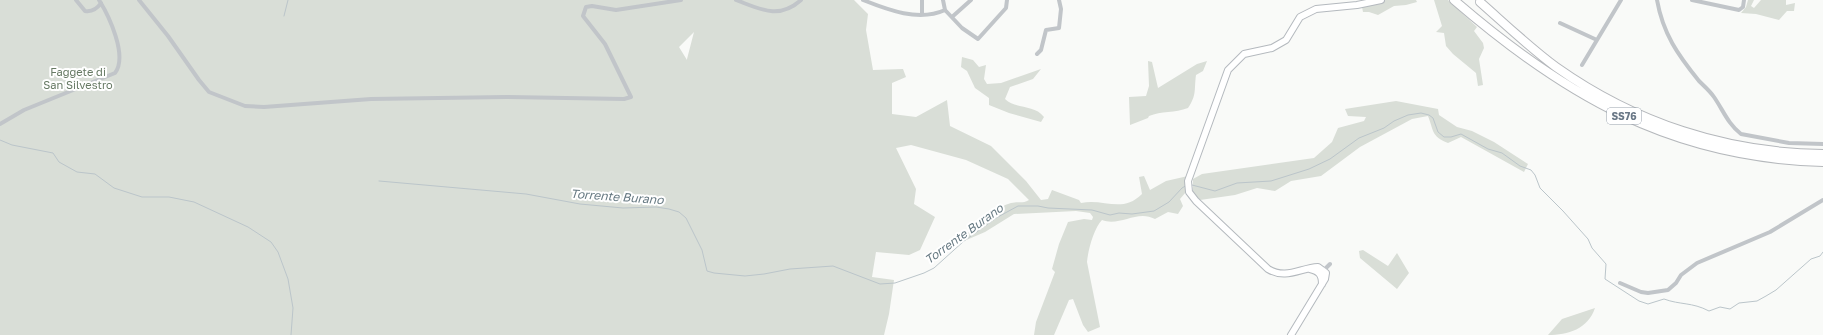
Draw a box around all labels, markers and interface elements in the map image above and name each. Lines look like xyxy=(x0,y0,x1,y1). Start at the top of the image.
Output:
park label: Faggete di San Silvestro xyxy=(43,65,113,91)
road number: SS76 xyxy=(1607,108,1641,124)
water label: Torrente Burano xyxy=(570,186,665,207)
water label: Torrente Burano xyxy=(922,200,1006,267)

